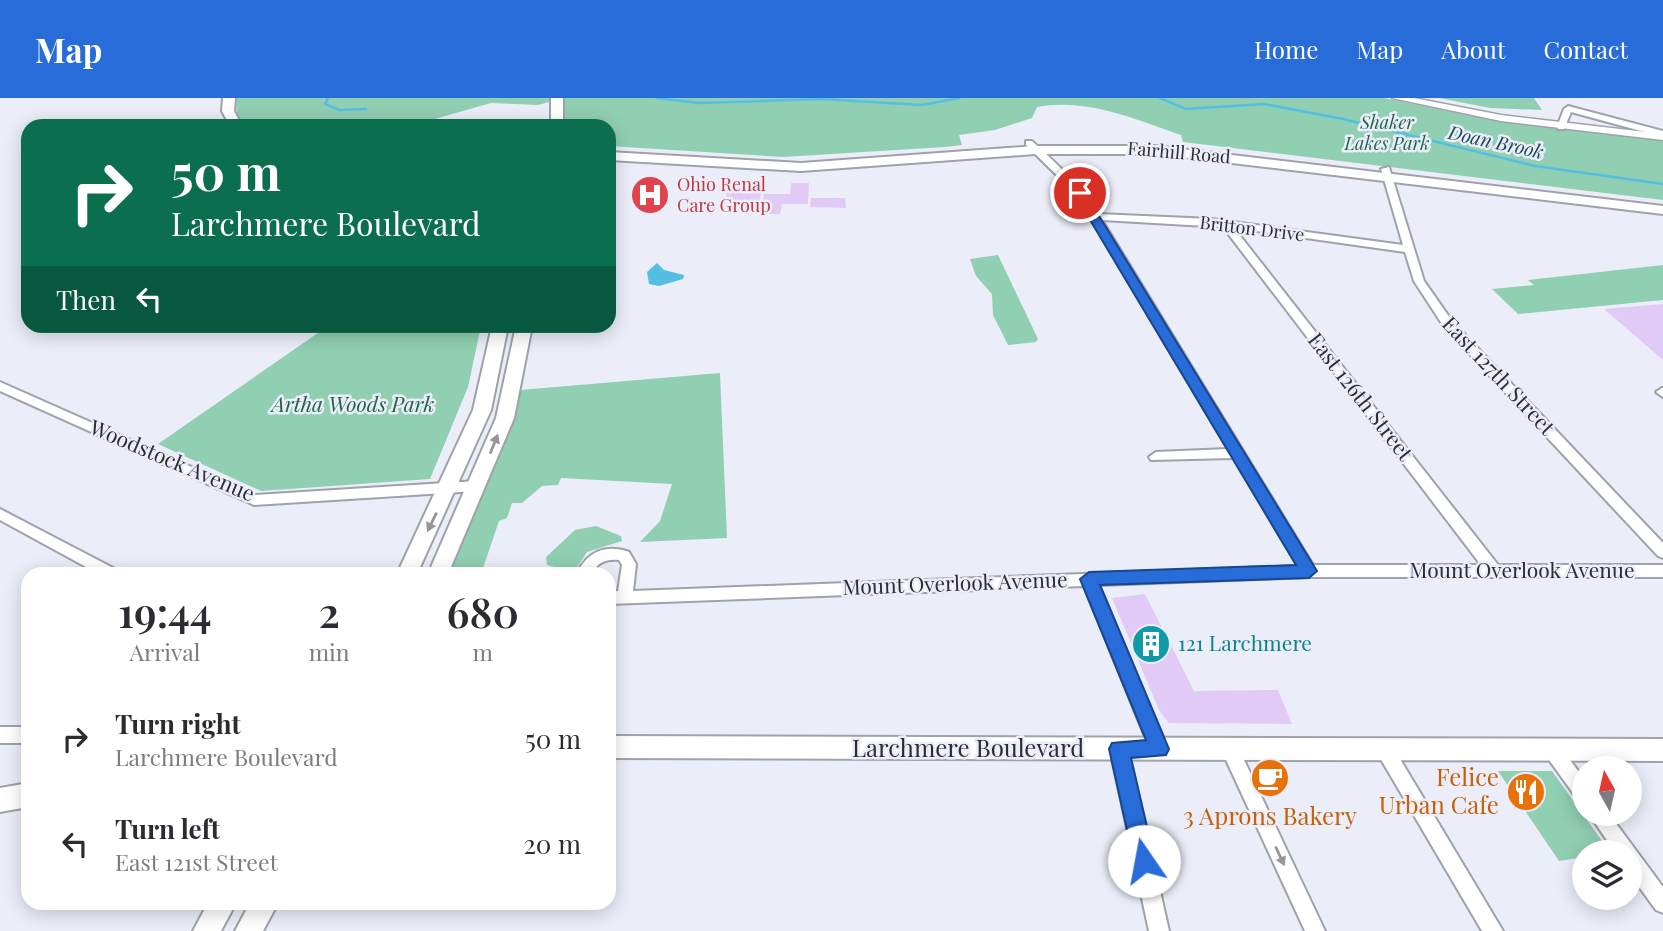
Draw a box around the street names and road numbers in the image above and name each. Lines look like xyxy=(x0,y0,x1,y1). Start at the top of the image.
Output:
street label: Fairhill Road xyxy=(1127,136,1232,169)
street label: Britton Drive xyxy=(1198,210,1306,246)
street label: East 127th Street xyxy=(1437,309,1562,440)
street label: East 126th Street xyxy=(1303,326,1421,466)
street label: Woodstock Avenue xyxy=(85,411,259,507)
street label: Mount Overlook Avenue xyxy=(1409,555,1635,583)
street label: Mount Overlook Avenue xyxy=(842,564,1068,600)
street label: Larchmere Boulevard xyxy=(852,731,1084,763)

